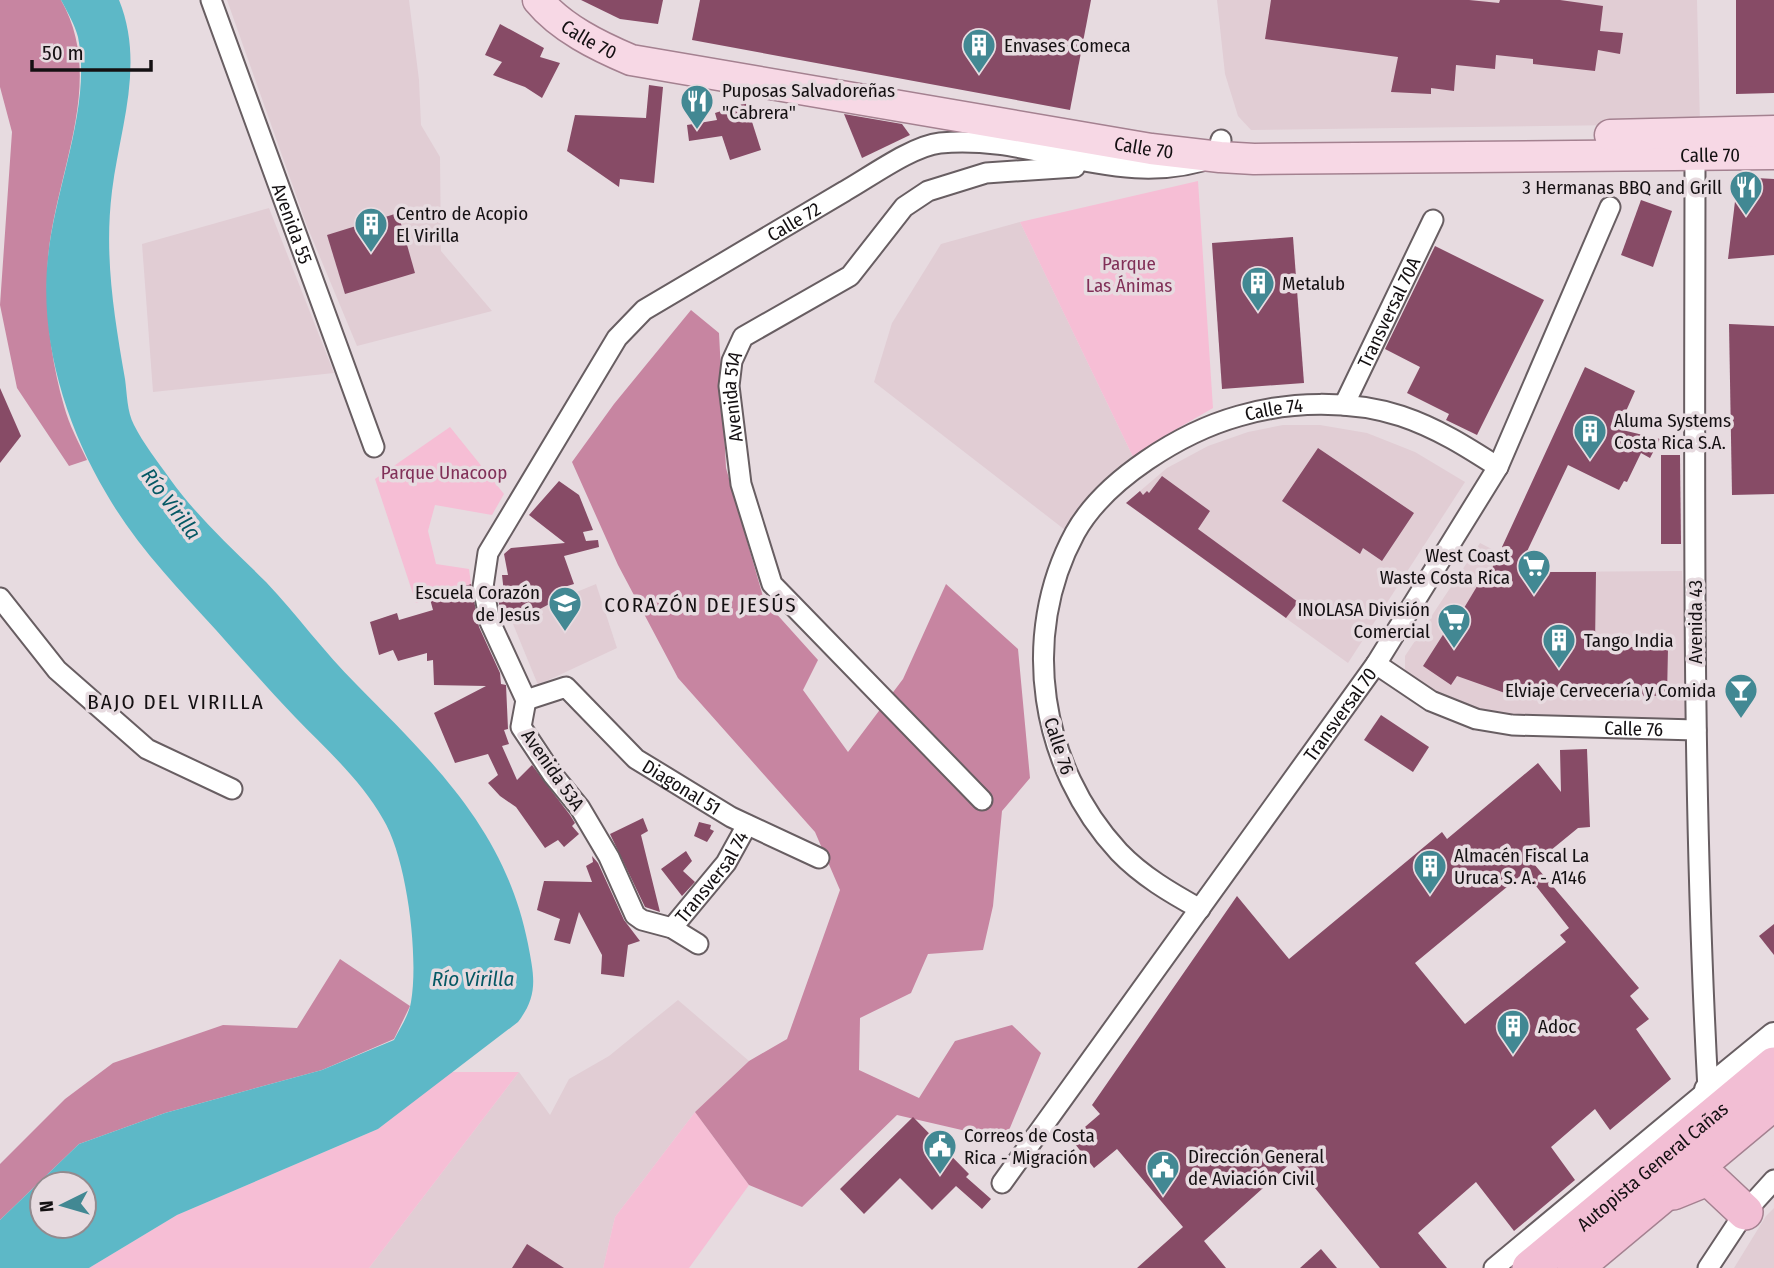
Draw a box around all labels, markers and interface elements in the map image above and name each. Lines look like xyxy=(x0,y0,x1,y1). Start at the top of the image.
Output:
street label: Calle 70 xyxy=(557,14,621,64)
building icon: Envases Comeca xyxy=(960,26,998,75)
scale bar xyxy=(32,28,150,72)
place label: Envases Comeca xyxy=(1004,34,1131,57)
text: 50 m xyxy=(42,40,84,66)
place label: Puposas Salvadoreñas "Cabrera" xyxy=(722,79,895,124)
restaurant icon: Puposas Salvadoreñas "Cabrera" xyxy=(678,82,716,131)
street label: Calle 70 xyxy=(1112,131,1175,163)
street label: Calle 70 xyxy=(1680,143,1740,166)
restaurant icon: 3 Hermanas BBQ and Grill xyxy=(1727,168,1765,217)
place label: 3 Hermanas BBQ and Grill xyxy=(1522,176,1722,199)
street label: Avenida 55 xyxy=(267,180,318,267)
street label: Calle 72 xyxy=(763,197,825,246)
place label: Centro de Acopio El Virilla xyxy=(396,202,528,247)
building icon: Centro de Acopio El Virilla xyxy=(352,205,390,254)
park label: Parque Las Ánimas xyxy=(1086,252,1172,297)
street label: Transversal 70A xyxy=(1352,253,1425,371)
building icon: Metalub xyxy=(1239,264,1277,313)
place label: Metalub xyxy=(1282,272,1345,295)
street label: Avenida 51A xyxy=(717,347,747,444)
street label: Calle 74 xyxy=(1242,393,1304,425)
place label: Aluma Systems Costa Rica S.A. xyxy=(1614,409,1731,454)
building icon: Aluma Systems Costa Rica S.A. xyxy=(1571,412,1609,461)
park label: Parque Unacoop xyxy=(381,461,507,484)
water label: Río Virilla xyxy=(136,463,206,545)
place label: West Coast Waste Costa Rica xyxy=(1380,544,1511,589)
supermarket icon: West Coast Waste Costa Rica xyxy=(1515,547,1553,596)
street label: Avenida 43 xyxy=(1684,580,1707,664)
place label: Escuela Corazón de Jesús xyxy=(415,581,540,626)
school or university icon: Escuela Corazón de Jesús xyxy=(546,584,584,633)
district label: CORAZÓN DE JESÚS xyxy=(604,592,798,618)
place label: INOLASA División Comercial xyxy=(1297,598,1430,643)
supermarket icon: INOLASA División Comercial xyxy=(1435,601,1473,650)
building icon: Tango India xyxy=(1540,621,1578,670)
place label: Tango India xyxy=(1584,629,1674,652)
street label: Transversal 70 xyxy=(1299,663,1381,765)
bar icon: Elviaje Cervecería y Comida xyxy=(1722,671,1760,720)
place label: Elviaje Cervecería y Comida xyxy=(1505,679,1716,702)
district label: BAJO DEL VIRILLA xyxy=(87,689,265,715)
street label: Calle 76 xyxy=(1039,714,1079,778)
street label: Calle 76 xyxy=(1604,716,1664,741)
street label: Avenida 53A xyxy=(517,725,589,815)
street label: Diagonal 51 xyxy=(638,754,725,819)
street label: Transversal 74 xyxy=(670,827,753,927)
place label: Almacén Fiscal La Uruca S. A. - A146 xyxy=(1454,844,1589,889)
building icon: Almacén Fiscal La Uruca S. A. - A146 xyxy=(1411,847,1449,896)
water label: Río Virilla xyxy=(432,966,514,992)
building icon: Adoc xyxy=(1494,1007,1532,1056)
place label: Adoc xyxy=(1538,1015,1576,1038)
street label: Autopista General Cañas xyxy=(1572,1097,1732,1236)
place label: Correos de Costa Rica - Migración xyxy=(964,1124,1095,1169)
public building icon: Correos de Costa Rica - Migración xyxy=(921,1127,959,1176)
place label: Dirección General de Aviación Civil xyxy=(1188,1145,1324,1190)
public building icon: Dirección General de Aviación Civil xyxy=(1144,1148,1182,1197)
north arrow xyxy=(28,1170,98,1240)
text: N xyxy=(35,1200,59,1213)

